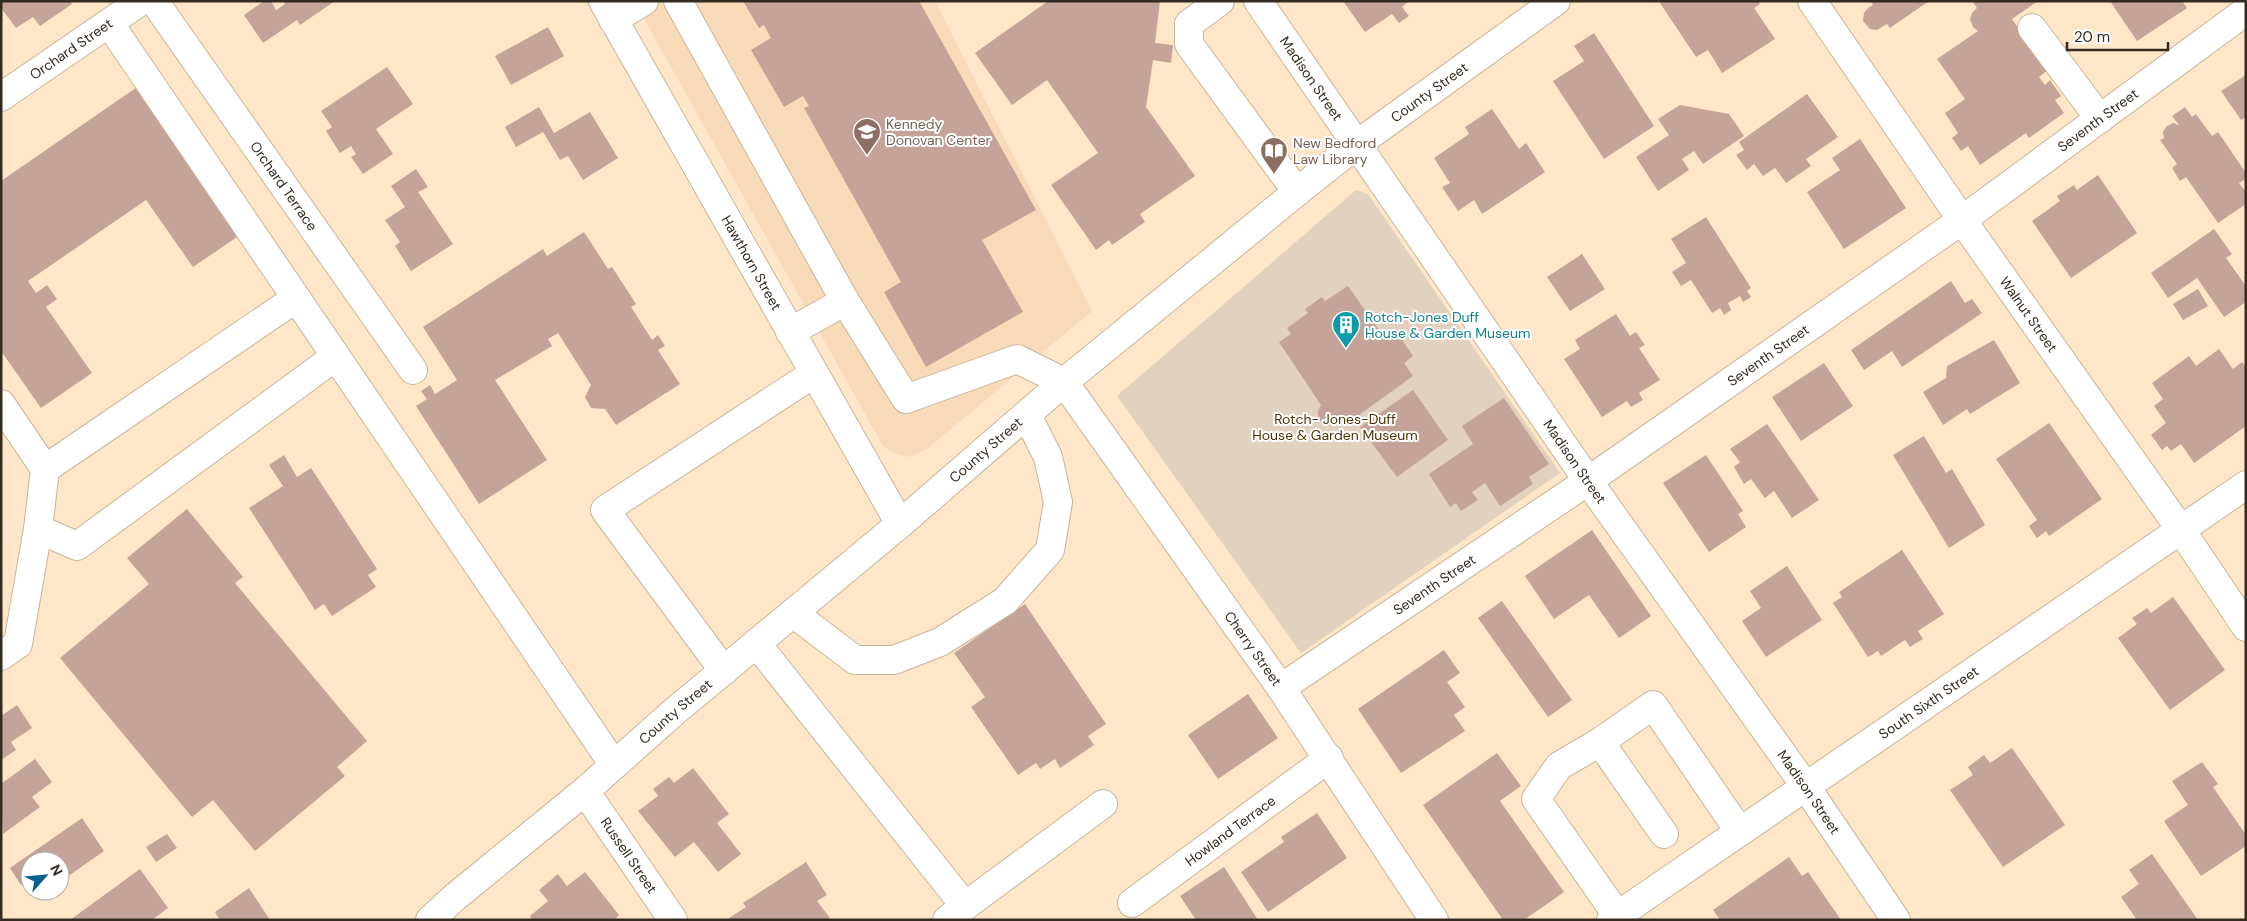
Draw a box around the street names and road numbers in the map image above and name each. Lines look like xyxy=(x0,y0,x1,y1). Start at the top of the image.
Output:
street label: Orchard Street xyxy=(26,14,116,84)
street label: Madison Street xyxy=(1276,33,1347,124)
street label: County Street xyxy=(1387,58,1472,126)
street label: Seventh Street xyxy=(2054,84,2142,156)
street label: Orchard Terrace xyxy=(246,138,322,234)
street label: Hawthorn Street xyxy=(718,212,786,313)
street label: Walnut Street xyxy=(1996,273,2062,356)
street label: Seventh Street xyxy=(1724,320,1813,390)
street label: County Street xyxy=(945,413,1026,486)
street label: Madison Street xyxy=(1539,416,1610,507)
street label: Seventh Street xyxy=(1390,550,1479,619)
street label: Cherry Street xyxy=(1220,608,1286,690)
street label: South Sixth Street xyxy=(1875,662,1982,743)
street label: County Street xyxy=(635,675,716,748)
street label: Madison Street xyxy=(1773,746,1844,838)
street label: Howland Terrace xyxy=(1181,791,1279,870)
street label: Russell Street xyxy=(597,814,661,897)

